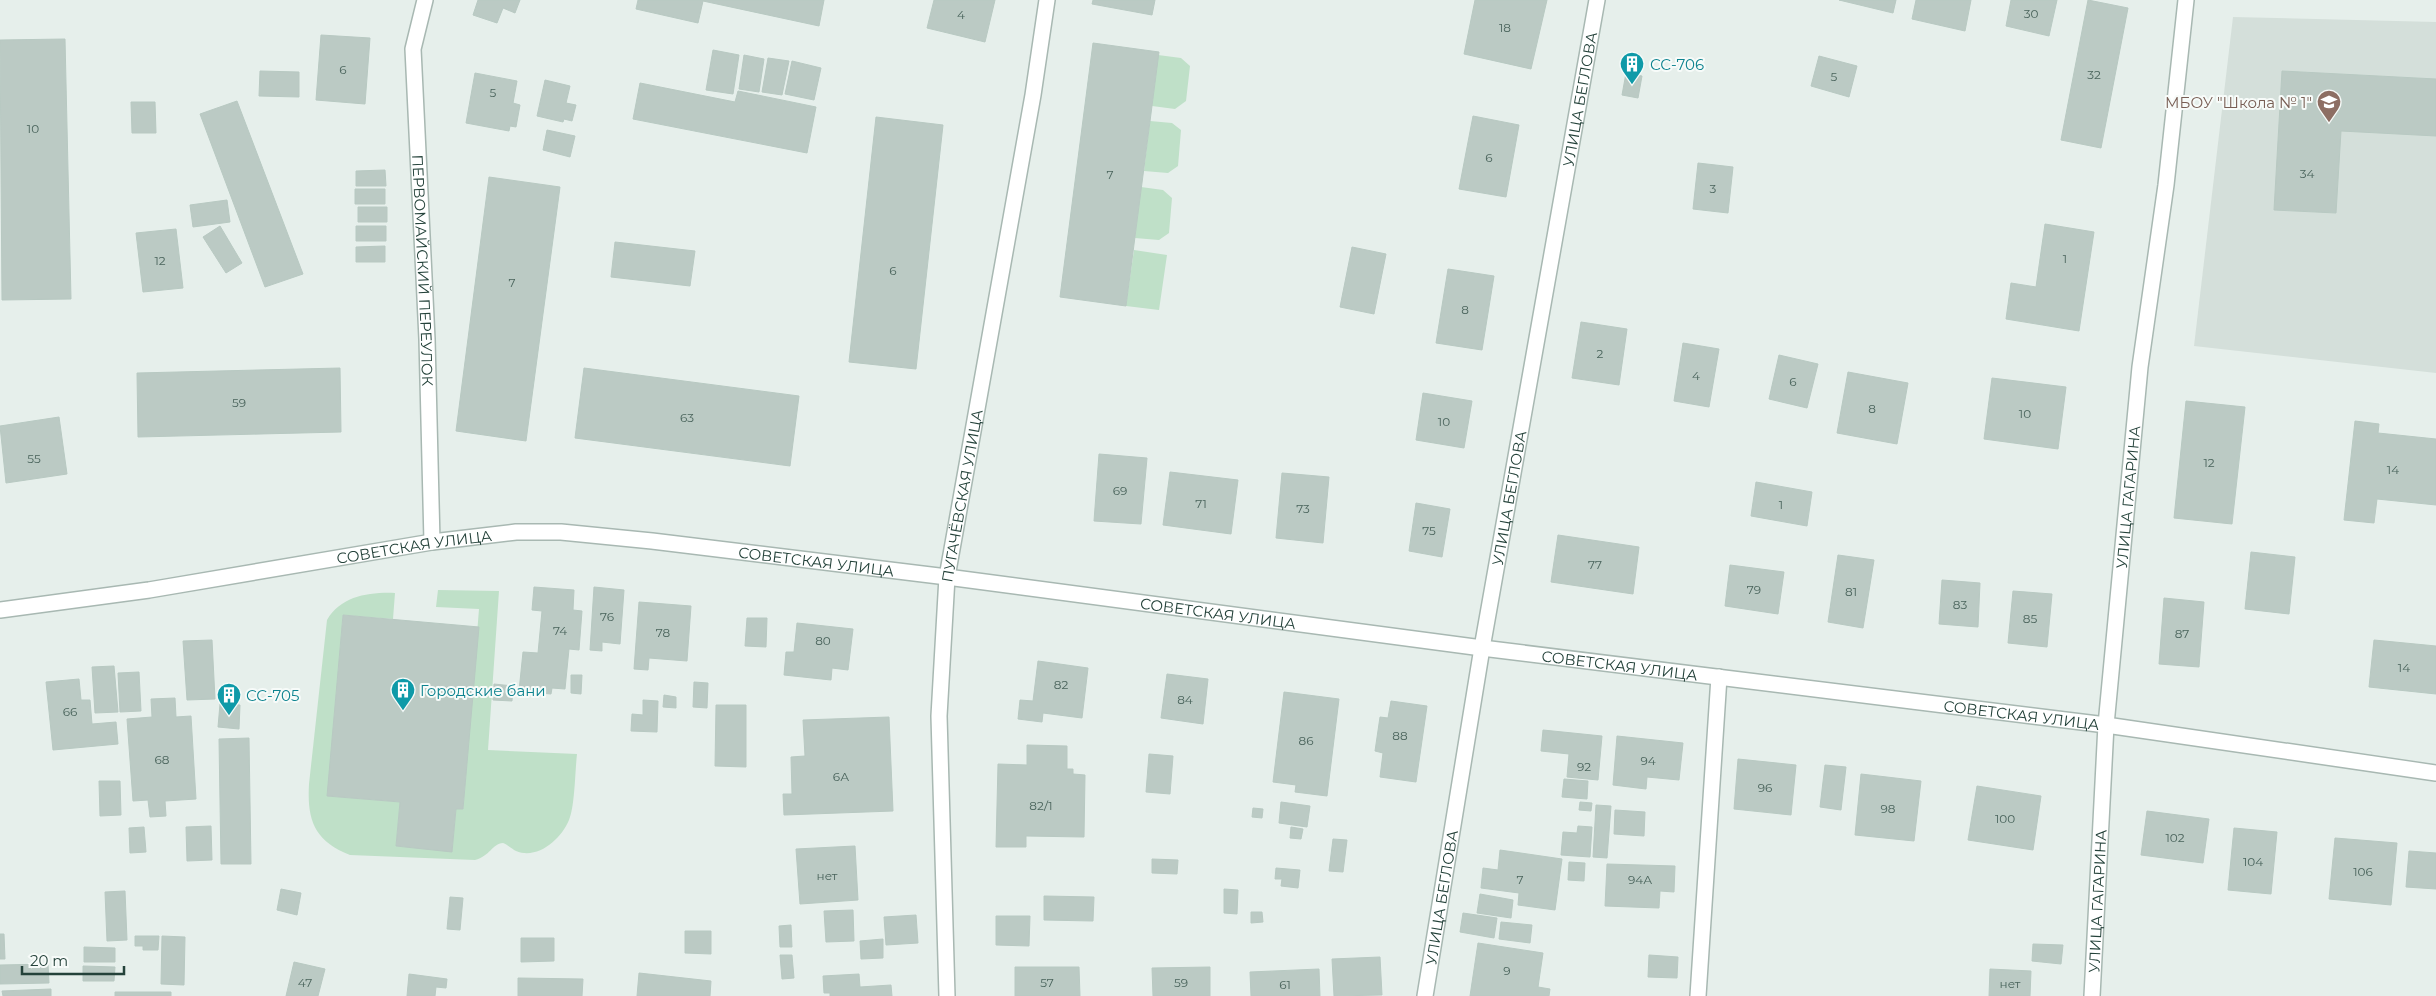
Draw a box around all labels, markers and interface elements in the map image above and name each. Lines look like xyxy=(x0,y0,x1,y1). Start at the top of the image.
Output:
house number: 30 xyxy=(2024,6,2038,21)
house number: 4 xyxy=(957,7,965,22)
house number: 18 xyxy=(1499,20,1511,35)
street label: УЛИЦА БЕГЛОВА xyxy=(1558,30,1601,168)
building icon: СС-706 xyxy=(1619,51,1645,85)
place label: СС-706 xyxy=(1650,55,1704,74)
house number: 6 xyxy=(339,62,347,77)
house number: 32 xyxy=(2087,67,2101,82)
house number: 5 xyxy=(1831,69,1838,84)
house number: 5 xyxy=(490,85,497,100)
school or university icon: МБОУ "Школа № 1" xyxy=(2316,89,2342,123)
place label: МБОУ "Школа № 1" xyxy=(2165,93,2312,112)
house number: 10 xyxy=(27,121,39,136)
house number: 6 xyxy=(1485,150,1493,165)
street label: ПЕРВОМАЙСКИЙ ПЕРЕУЛОК xyxy=(409,154,438,387)
house number: 34 xyxy=(2300,166,2314,181)
house number: 7 xyxy=(1106,167,1114,182)
house number: 3 xyxy=(1710,181,1717,196)
house number: 1 xyxy=(2063,251,2067,266)
house number: 12 xyxy=(154,253,166,268)
house number: 6 xyxy=(889,263,897,278)
house number: 7 xyxy=(508,275,516,290)
house number: 8 xyxy=(1461,302,1469,317)
house number: 2 xyxy=(1597,346,1604,361)
house number: 4 xyxy=(1692,368,1700,383)
house number: 6 xyxy=(1789,374,1797,389)
house number: 59 xyxy=(232,395,246,410)
house number: 8 xyxy=(1868,401,1876,416)
house number: 10 xyxy=(2019,406,2031,421)
street label: ПУГАЧЁВСКАЯ УЛИЦА xyxy=(937,408,986,584)
house number: 63 xyxy=(680,410,694,425)
house number: 10 xyxy=(1438,414,1450,429)
street label: УЛИЦА ГАГАРИНА xyxy=(2111,425,2144,569)
street label: УЛИЦА БЕГЛОВА xyxy=(1487,429,1530,567)
house number: 55 xyxy=(27,451,41,466)
house number: 12 xyxy=(2203,455,2215,470)
house number: 14 xyxy=(2387,462,2399,477)
house number: 69 xyxy=(1113,483,1127,498)
house number: 71 xyxy=(1195,496,1207,511)
house number: 1 xyxy=(1779,497,1783,512)
house number: 73 xyxy=(1296,501,1310,516)
house number: 75 xyxy=(1422,523,1436,538)
street label: СОВЕТСКАЯ УЛИЦА xyxy=(335,525,493,568)
street label: СОВЕТСКАЯ УЛИЦА xyxy=(737,542,895,580)
house number: 77 xyxy=(1588,557,1602,572)
house number: 79 xyxy=(1747,582,1761,597)
house number: 81 xyxy=(1845,584,1857,599)
street label: СОВЕТСКАЯ УЛИЦА xyxy=(1139,593,1297,633)
house number: 83 xyxy=(1953,597,1967,612)
house number: 76 xyxy=(600,609,614,624)
house number: 85 xyxy=(2023,611,2037,626)
house number: 74 xyxy=(553,623,567,638)
house number: 78 xyxy=(656,625,671,640)
house number: 87 xyxy=(2175,626,2189,641)
house number: 80 xyxy=(815,633,831,648)
street label: СОВЕТСКАЯ УЛИЦА xyxy=(1541,646,1699,684)
house number: 14 xyxy=(2398,660,2410,675)
building icon: Городские бани xyxy=(390,677,416,711)
house number: 82 xyxy=(1054,677,1068,692)
place label: Городские бани xyxy=(420,681,546,700)
building icon: СС-705 xyxy=(216,682,242,716)
place label: СС-705 xyxy=(246,686,300,705)
house number: 84 xyxy=(1177,692,1193,707)
street label: СОВЕТСКАЯ УЛИЦА xyxy=(1943,696,2101,734)
house number: 66 xyxy=(63,704,77,719)
house number: 88 xyxy=(1392,728,1408,743)
house number: 86 xyxy=(1299,733,1313,748)
house number: 68 xyxy=(155,752,170,767)
house number: 94 xyxy=(1640,753,1656,768)
house number: 92 xyxy=(1577,759,1591,774)
house number: 6А xyxy=(833,769,849,784)
house number: 96 xyxy=(1758,780,1772,795)
house number: 82/1 xyxy=(1029,798,1053,813)
house number: 98 xyxy=(1881,801,1896,816)
house number: 100 xyxy=(1995,811,2015,826)
street label: УЛИЦА БЕГЛОВА xyxy=(1421,828,1462,966)
street label: УЛИЦА ГАГАРИНА xyxy=(2084,829,2110,973)
house number: 102 xyxy=(2165,830,2185,845)
house number: 104 xyxy=(2243,854,2263,869)
house number: 106 xyxy=(2353,864,2373,879)
house number: нет xyxy=(817,868,838,883)
house number: 7 xyxy=(1516,872,1524,887)
house number: 94А xyxy=(1628,872,1652,887)
scale bar xyxy=(22,944,125,976)
text: 20 m xyxy=(30,951,68,970)
house number: 9 xyxy=(1503,963,1511,978)
house number: 47 xyxy=(298,975,312,990)
house number: 57 xyxy=(1040,975,1054,990)
house number: 59 xyxy=(1174,975,1188,990)
house number: нет xyxy=(2000,976,2021,991)
house number: 61 xyxy=(1279,977,1291,992)

